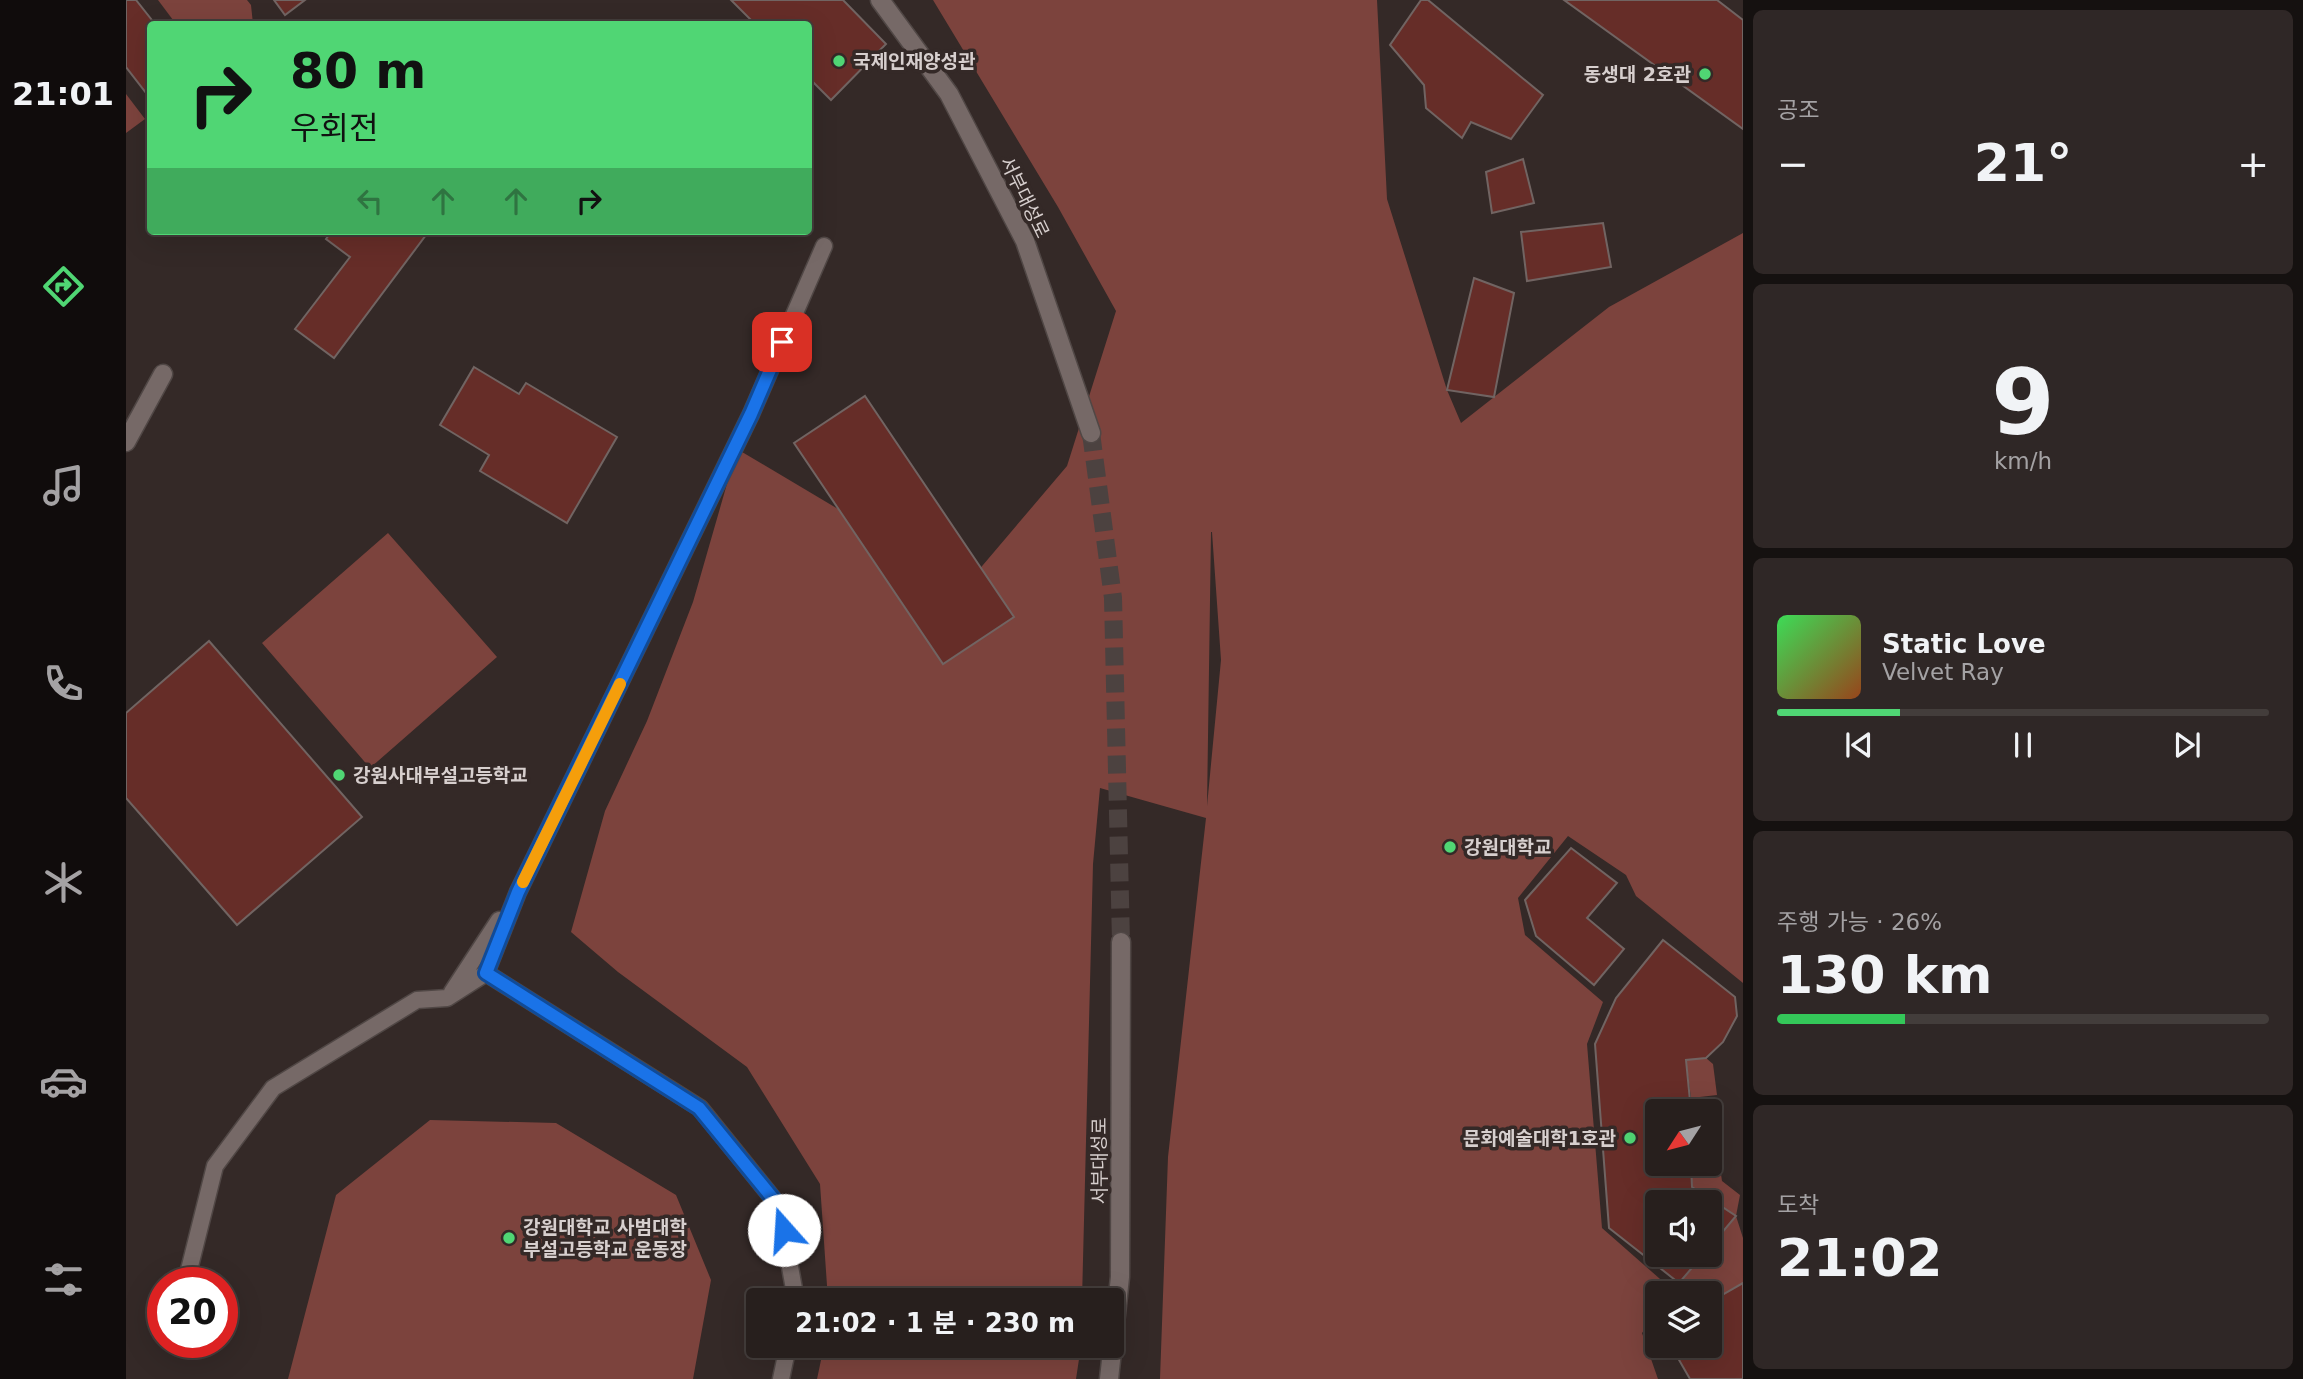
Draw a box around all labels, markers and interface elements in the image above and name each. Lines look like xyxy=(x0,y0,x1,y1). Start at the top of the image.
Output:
text: 80 m xyxy=(290,43,426,100)
icon: right xyxy=(175,49,266,140)
place label: 국제인재양성관 xyxy=(853,50,976,72)
marker: 국제인재양성관 xyxy=(831,53,847,69)
place label: 동생대 2호관 xyxy=(1584,63,1692,85)
marker: 동생대 2호관 xyxy=(1697,66,1713,82)
text: 21:01 xyxy=(12,75,114,113)
text: 공조 xyxy=(1777,97,1819,123)
text: 우회전 xyxy=(290,109,378,147)
text: 21° xyxy=(1974,133,2072,193)
text: − xyxy=(1777,142,1809,186)
text: + xyxy=(2237,142,2269,186)
street label: 서부대성로 xyxy=(996,153,1054,241)
icon: left xyxy=(351,182,389,220)
icon: ahead xyxy=(424,182,462,220)
icon: ahead xyxy=(497,182,535,220)
icon: right xyxy=(570,182,608,220)
icon: directions xyxy=(39,262,88,311)
pin xyxy=(752,312,812,372)
icon: arrive xyxy=(763,323,801,361)
text: 9 xyxy=(1991,350,2055,455)
text: km/h xyxy=(1994,448,2052,474)
icon: music xyxy=(39,461,88,510)
text: Static Love xyxy=(1882,629,2046,659)
icon: phone xyxy=(39,659,88,708)
text: Velvet Ray xyxy=(1882,659,2004,685)
icon: previous xyxy=(1840,726,1878,764)
icon: pause xyxy=(2004,726,2042,764)
icon: next xyxy=(2168,726,2206,764)
place label: 강원사대부설고등학교 xyxy=(353,764,528,786)
marker: 강원사대부설고등학교 xyxy=(331,767,347,783)
place label: 강원대학교 xyxy=(1464,836,1551,858)
marker: 강원대학교 xyxy=(1442,839,1458,855)
icon: climate xyxy=(39,858,88,907)
text: 주행 가능 · 26% xyxy=(1777,909,1942,935)
text: 130 km xyxy=(1777,945,1992,1005)
icon: car xyxy=(39,1057,88,1106)
north arrow xyxy=(1645,1099,1722,1176)
map controls xyxy=(1645,1099,1722,1358)
street label: 서부대성로 xyxy=(1088,1117,1110,1205)
place label: 문화예술대학1호관 xyxy=(1463,1127,1617,1149)
marker: 문화예술대학1호관 xyxy=(1622,1130,1638,1146)
button: sound xyxy=(1645,1190,1722,1267)
text: 도착 xyxy=(1777,1192,1819,1218)
position arrow xyxy=(747,1193,821,1267)
place label: 강원대학교 사범대학 부설고등학교 운동장 xyxy=(523,1216,687,1260)
text: 21:02 xyxy=(1777,1228,1943,1288)
marker: 강원대학교 사범대학 부설고등학교 운동장 xyxy=(501,1230,517,1246)
icon: filters xyxy=(39,1255,88,1304)
speed limit sign: 20 xyxy=(147,1267,238,1358)
button: layers xyxy=(1645,1281,1722,1358)
text: 21:02 · 1 분 · 230 m xyxy=(795,1308,1075,1338)

